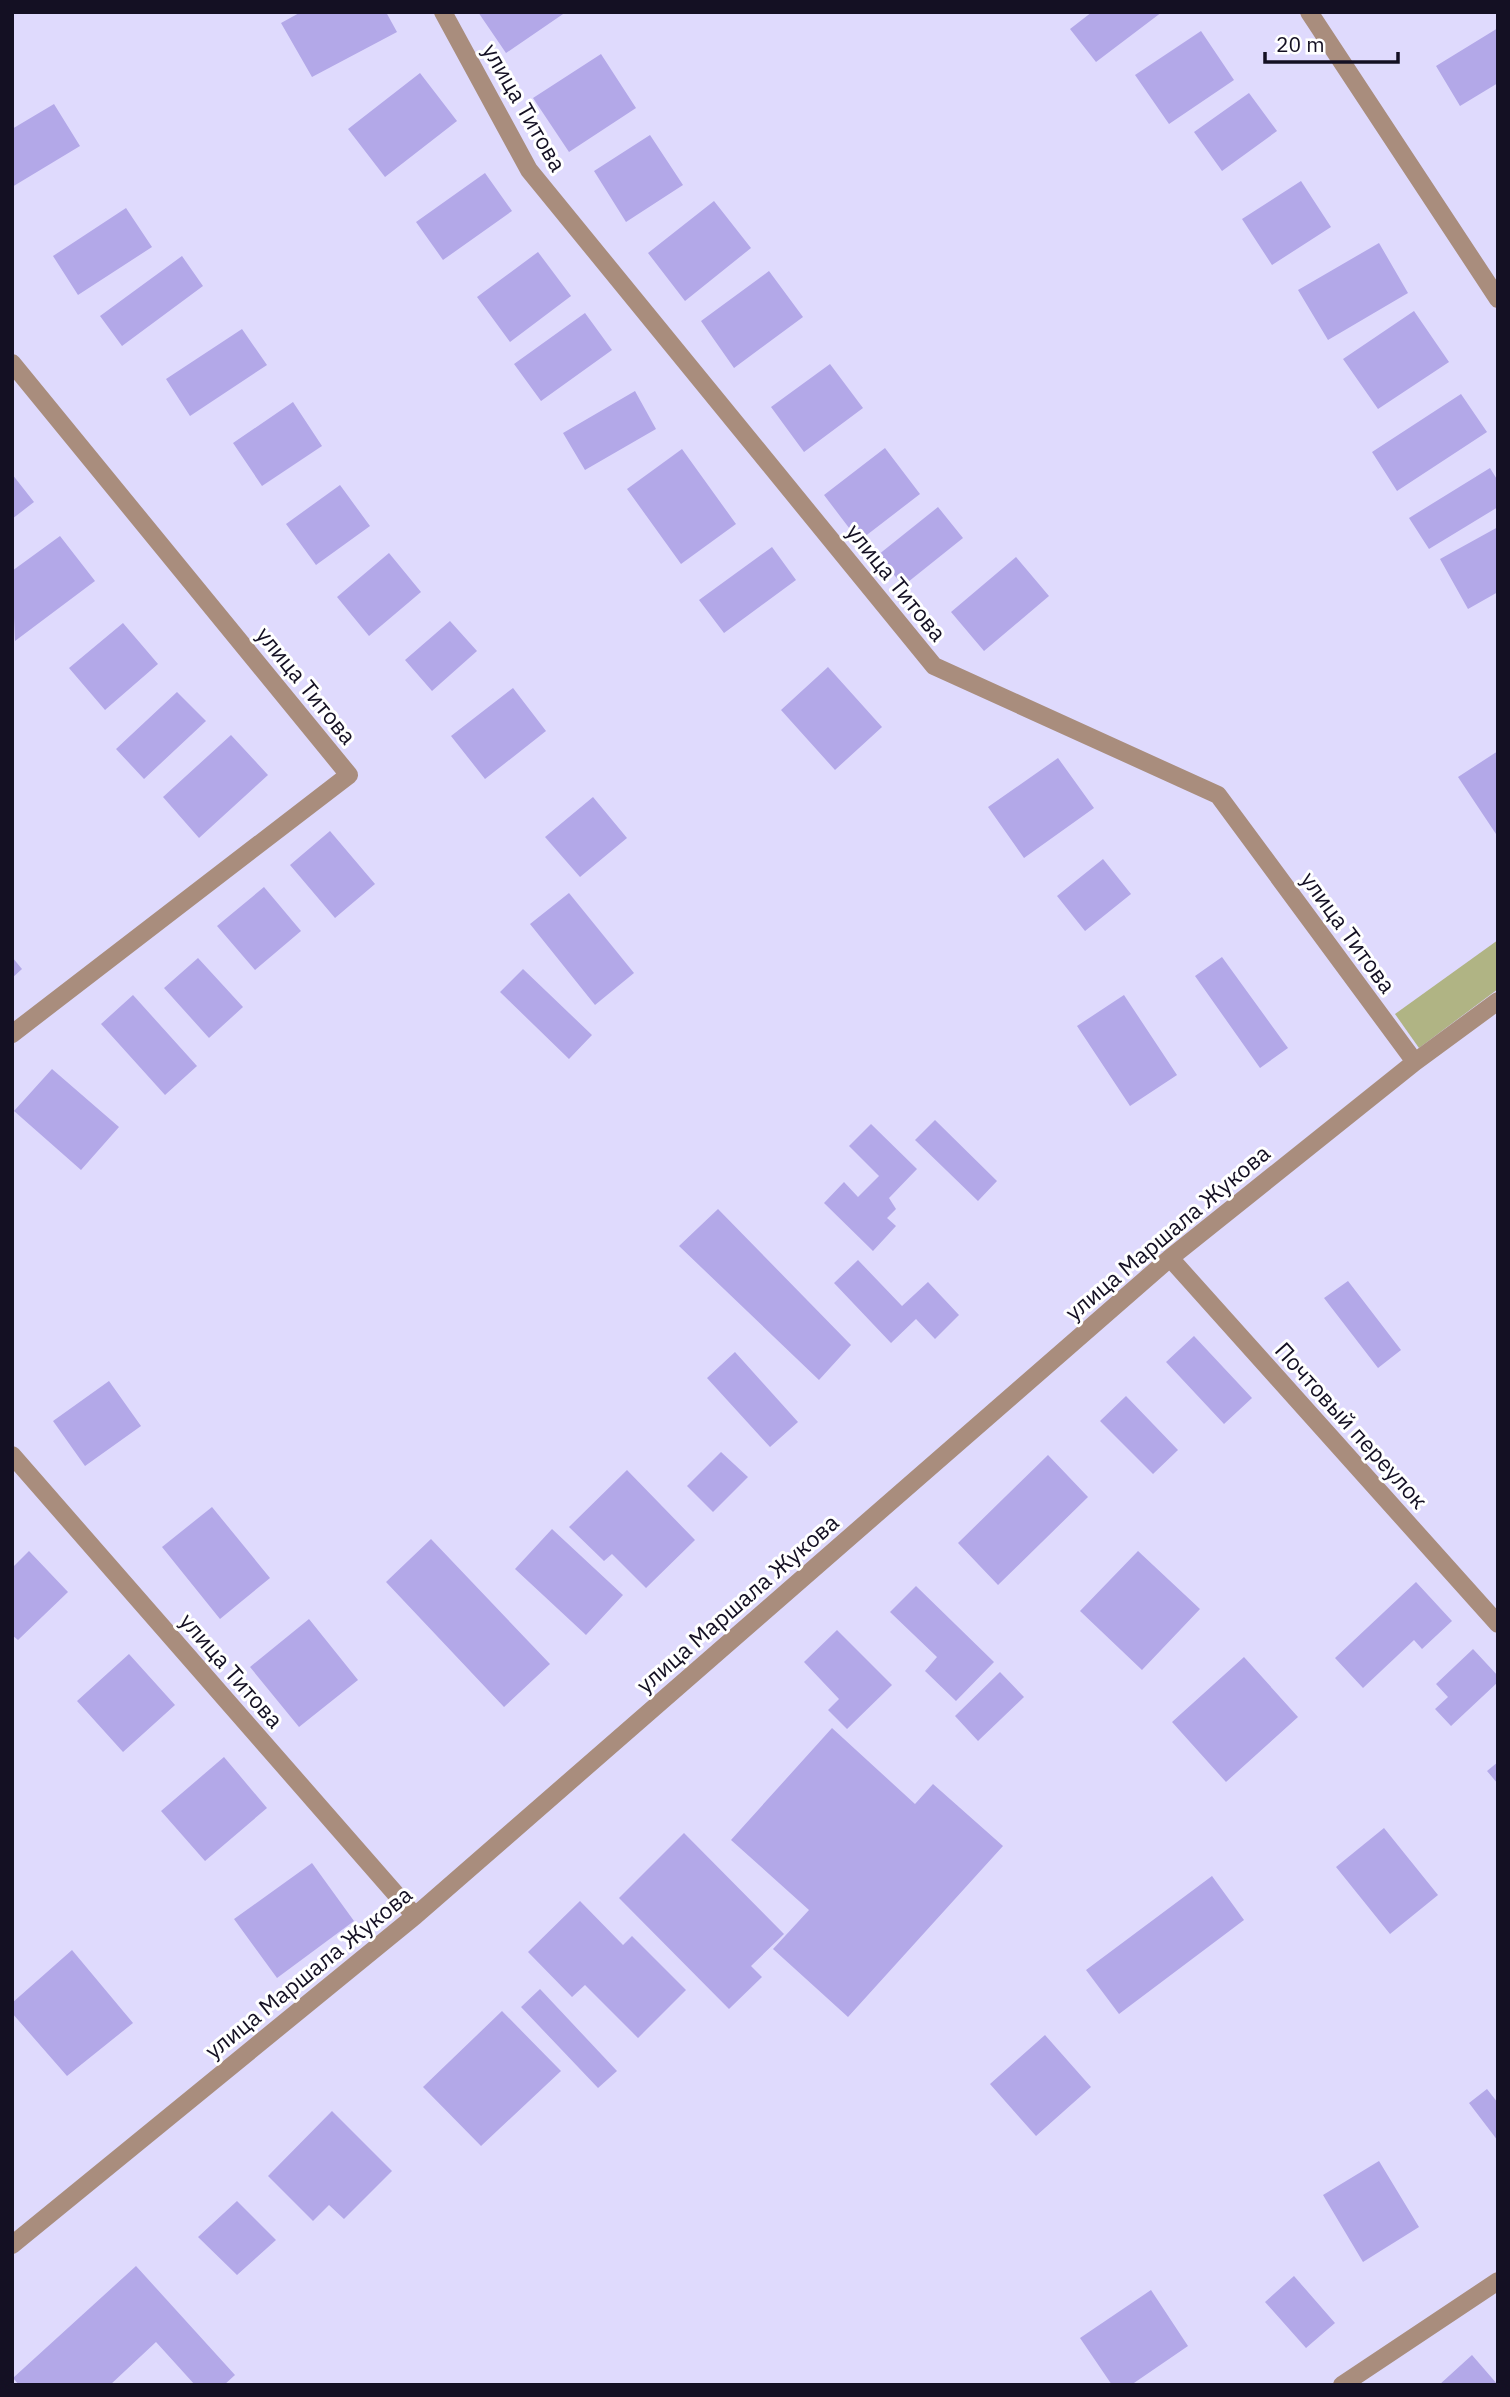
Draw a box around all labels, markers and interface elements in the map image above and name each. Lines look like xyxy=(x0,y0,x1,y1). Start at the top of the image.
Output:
scale bar xyxy=(1265,21,1398,65)
text: 20 m xyxy=(1276,30,1325,58)
street label: улица Титова xyxy=(476,37,574,177)
street label: улица Титова xyxy=(840,517,954,647)
street label: улица Титова xyxy=(250,620,364,750)
street label: улица Титова xyxy=(1295,865,1403,999)
street label: улица Маршала Жукова xyxy=(1058,1137,1276,1327)
street label: Почтовый переулок xyxy=(1269,1335,1435,1515)
street label: улица Маршала Жукова xyxy=(630,1507,844,1699)
street label: улица Титова xyxy=(174,1606,290,1734)
street label: улица Маршала Жукова xyxy=(198,1879,418,2065)

